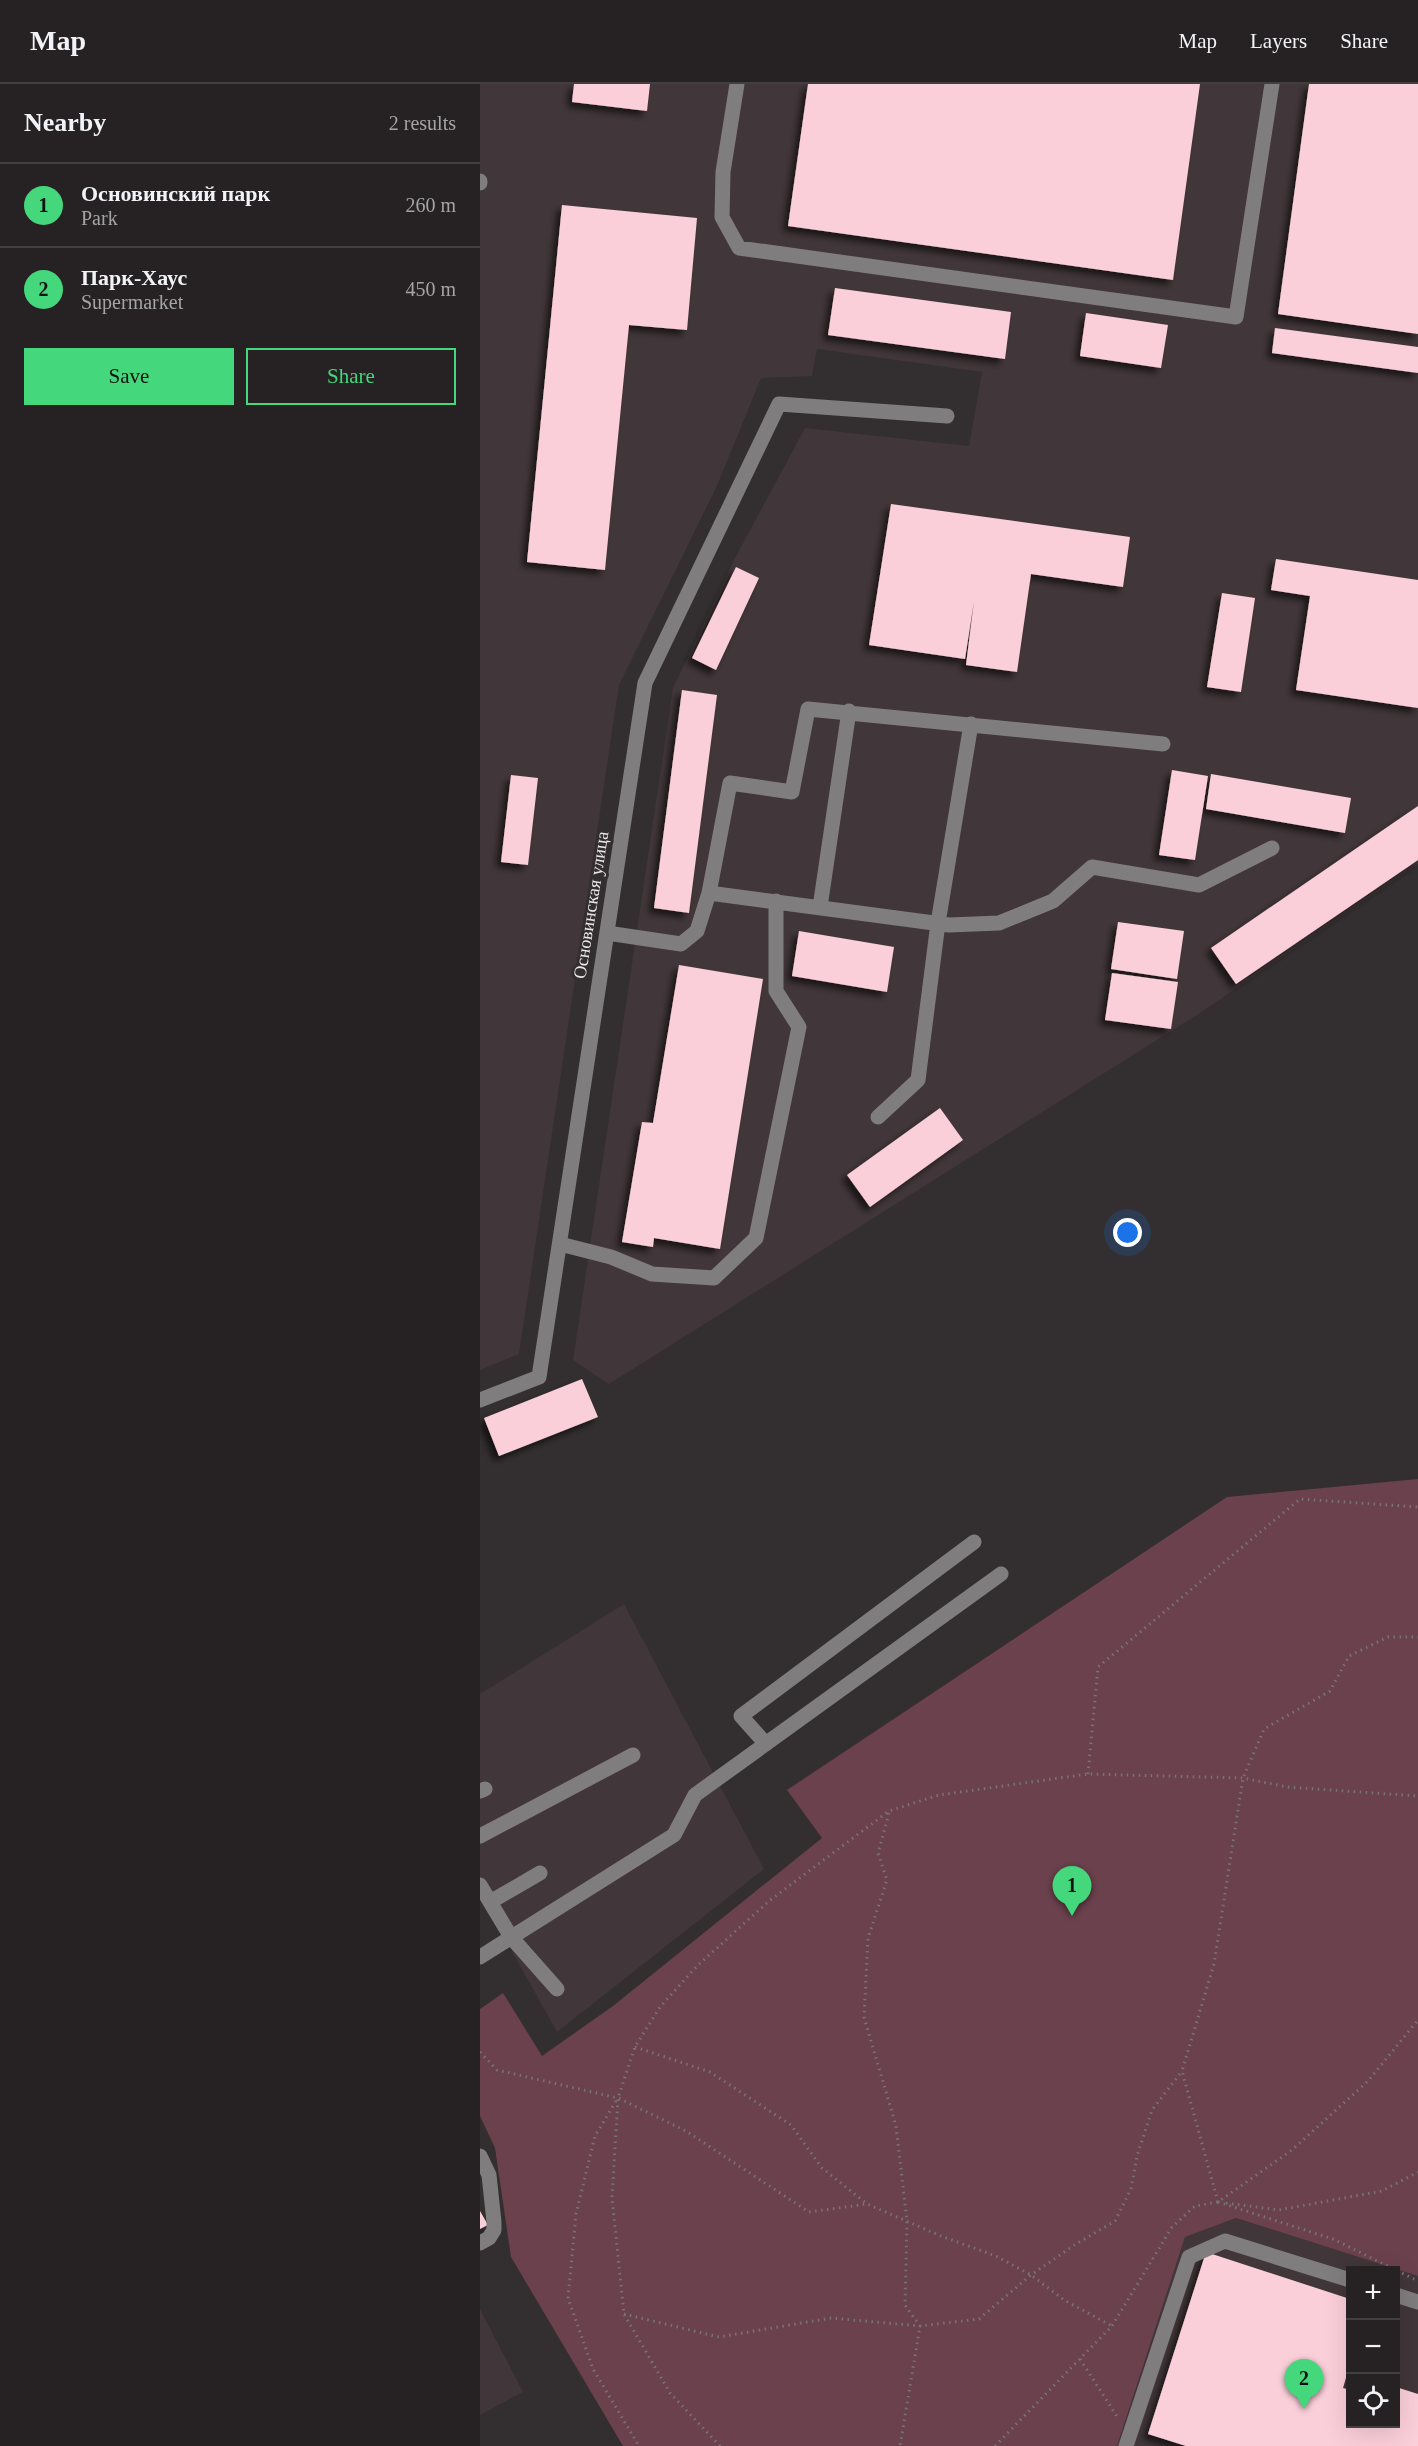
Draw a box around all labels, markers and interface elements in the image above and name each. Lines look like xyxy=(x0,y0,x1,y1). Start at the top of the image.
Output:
text: Map xyxy=(30,25,86,56)
text: Map xyxy=(1179,29,1217,53)
text: Layers xyxy=(1250,29,1307,53)
text: Share xyxy=(1340,29,1388,53)
text: Nearby xyxy=(24,108,106,137)
text: 2 results xyxy=(389,112,456,134)
text: Основинский парк xyxy=(81,181,270,206)
text: 1 xyxy=(39,194,49,216)
text: 260 m xyxy=(405,194,456,216)
text: Park xyxy=(81,207,118,229)
text: Парк-Хаус xyxy=(81,265,187,290)
text: 2 xyxy=(39,278,49,300)
text: 450 m xyxy=(405,278,456,300)
text: Supermarket xyxy=(81,291,183,313)
button: Save xyxy=(24,348,234,405)
button: Share xyxy=(246,348,456,405)
street label: Основинская улица xyxy=(569,830,613,980)
your location xyxy=(1113,1218,1142,1247)
pin: 1 xyxy=(1052,1866,1092,1916)
map controls xyxy=(1346,2266,1400,2428)
button: + xyxy=(1346,2266,1400,2320)
button: − xyxy=(1346,2320,1400,2374)
pin: 2 xyxy=(1284,2360,1324,2409)
button: locate xyxy=(1346,2374,1400,2428)

